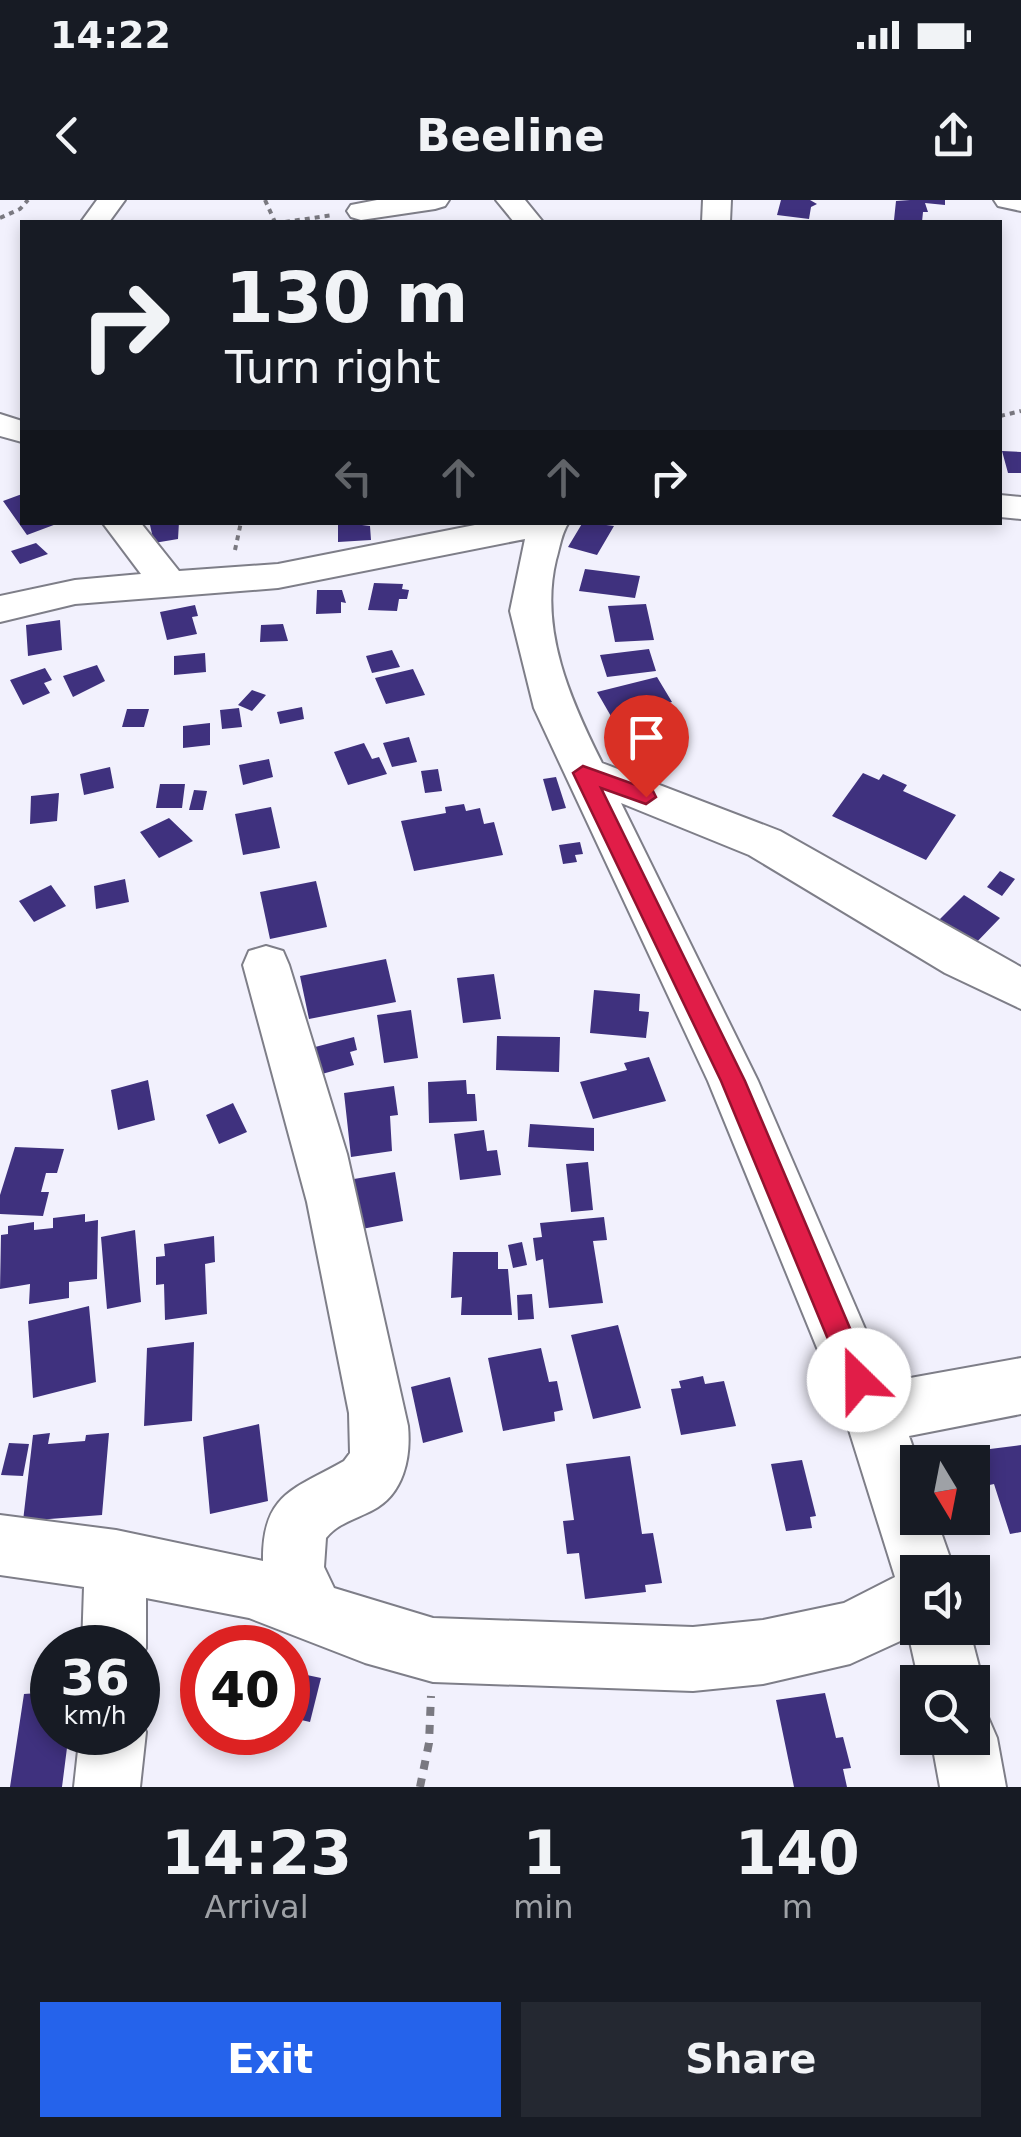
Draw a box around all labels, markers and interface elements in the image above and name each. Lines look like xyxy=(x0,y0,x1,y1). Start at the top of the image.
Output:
text: 14:22 xyxy=(50,13,171,57)
icon: back xyxy=(40,108,95,163)
icon: share xyxy=(926,108,981,163)
text: Beeline xyxy=(416,109,605,162)
text: 130 m xyxy=(225,257,468,339)
icon: right xyxy=(60,260,190,390)
text: Turn right xyxy=(225,341,440,394)
icon: left xyxy=(326,450,381,505)
icon: ahead xyxy=(431,450,486,505)
icon: ahead xyxy=(536,450,591,505)
icon: right xyxy=(641,450,696,505)
pin xyxy=(604,695,689,798)
icon: arrive xyxy=(619,710,674,765)
position arrow xyxy=(807,1328,911,1432)
north arrow xyxy=(900,1445,990,1535)
map controls xyxy=(900,1445,990,1755)
button: sound xyxy=(900,1555,990,1645)
speed limit sign: 40 xyxy=(180,1625,310,1755)
text: 36 xyxy=(60,1649,130,1707)
button: search xyxy=(900,1665,990,1755)
text: km/h xyxy=(63,1701,127,1730)
text: 14:23 xyxy=(161,1818,352,1888)
text: 1 xyxy=(522,1818,564,1888)
text: 140 xyxy=(735,1818,860,1888)
text: Arrival xyxy=(205,1888,309,1926)
text: min xyxy=(513,1888,574,1926)
text: m xyxy=(782,1888,813,1926)
button: Exit xyxy=(40,2002,501,2117)
button: Share xyxy=(521,2002,981,2117)

